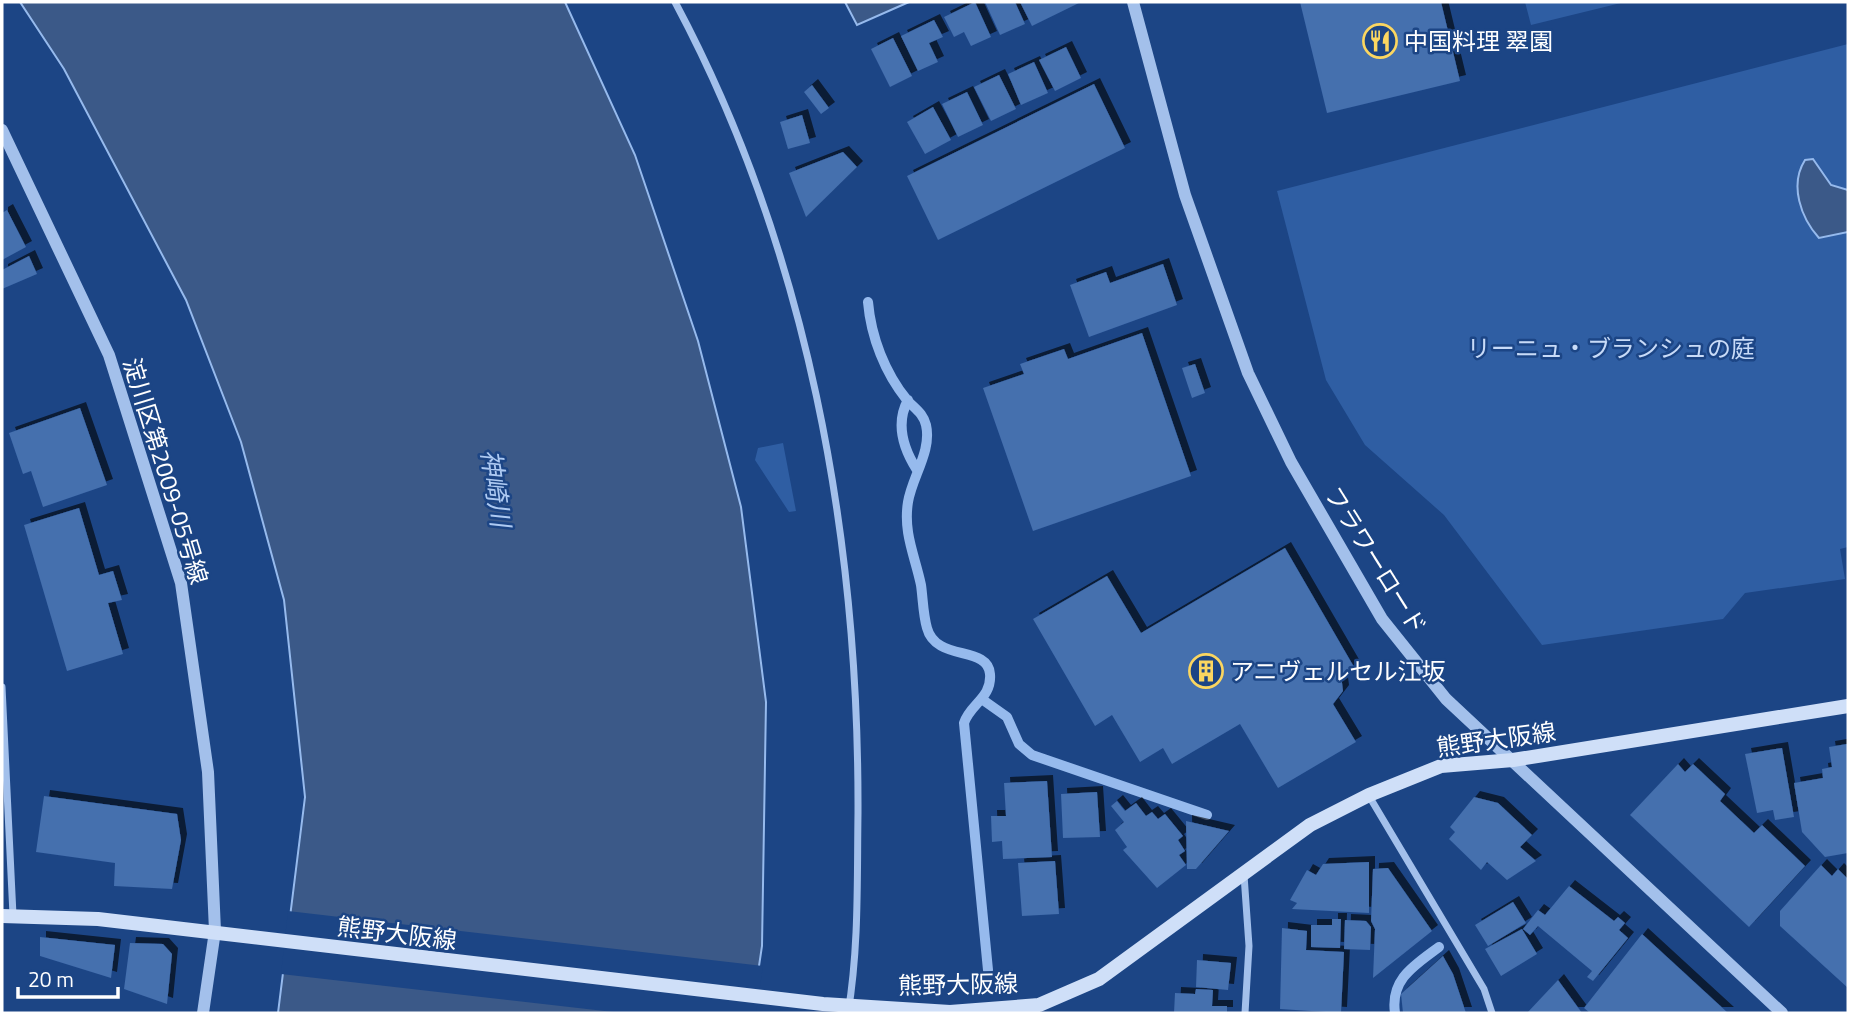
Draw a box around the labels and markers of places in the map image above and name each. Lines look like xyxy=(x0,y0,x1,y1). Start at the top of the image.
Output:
restaurant icon: 中国料理 翠園 xyxy=(1361,22,1399,60)
place label: 中国料理 翠園 xyxy=(1404,23,1553,59)
building icon: アニヴェルセル江坂 xyxy=(1187,652,1225,690)
place label: アニヴェルセル江坂 xyxy=(1230,653,1446,689)

